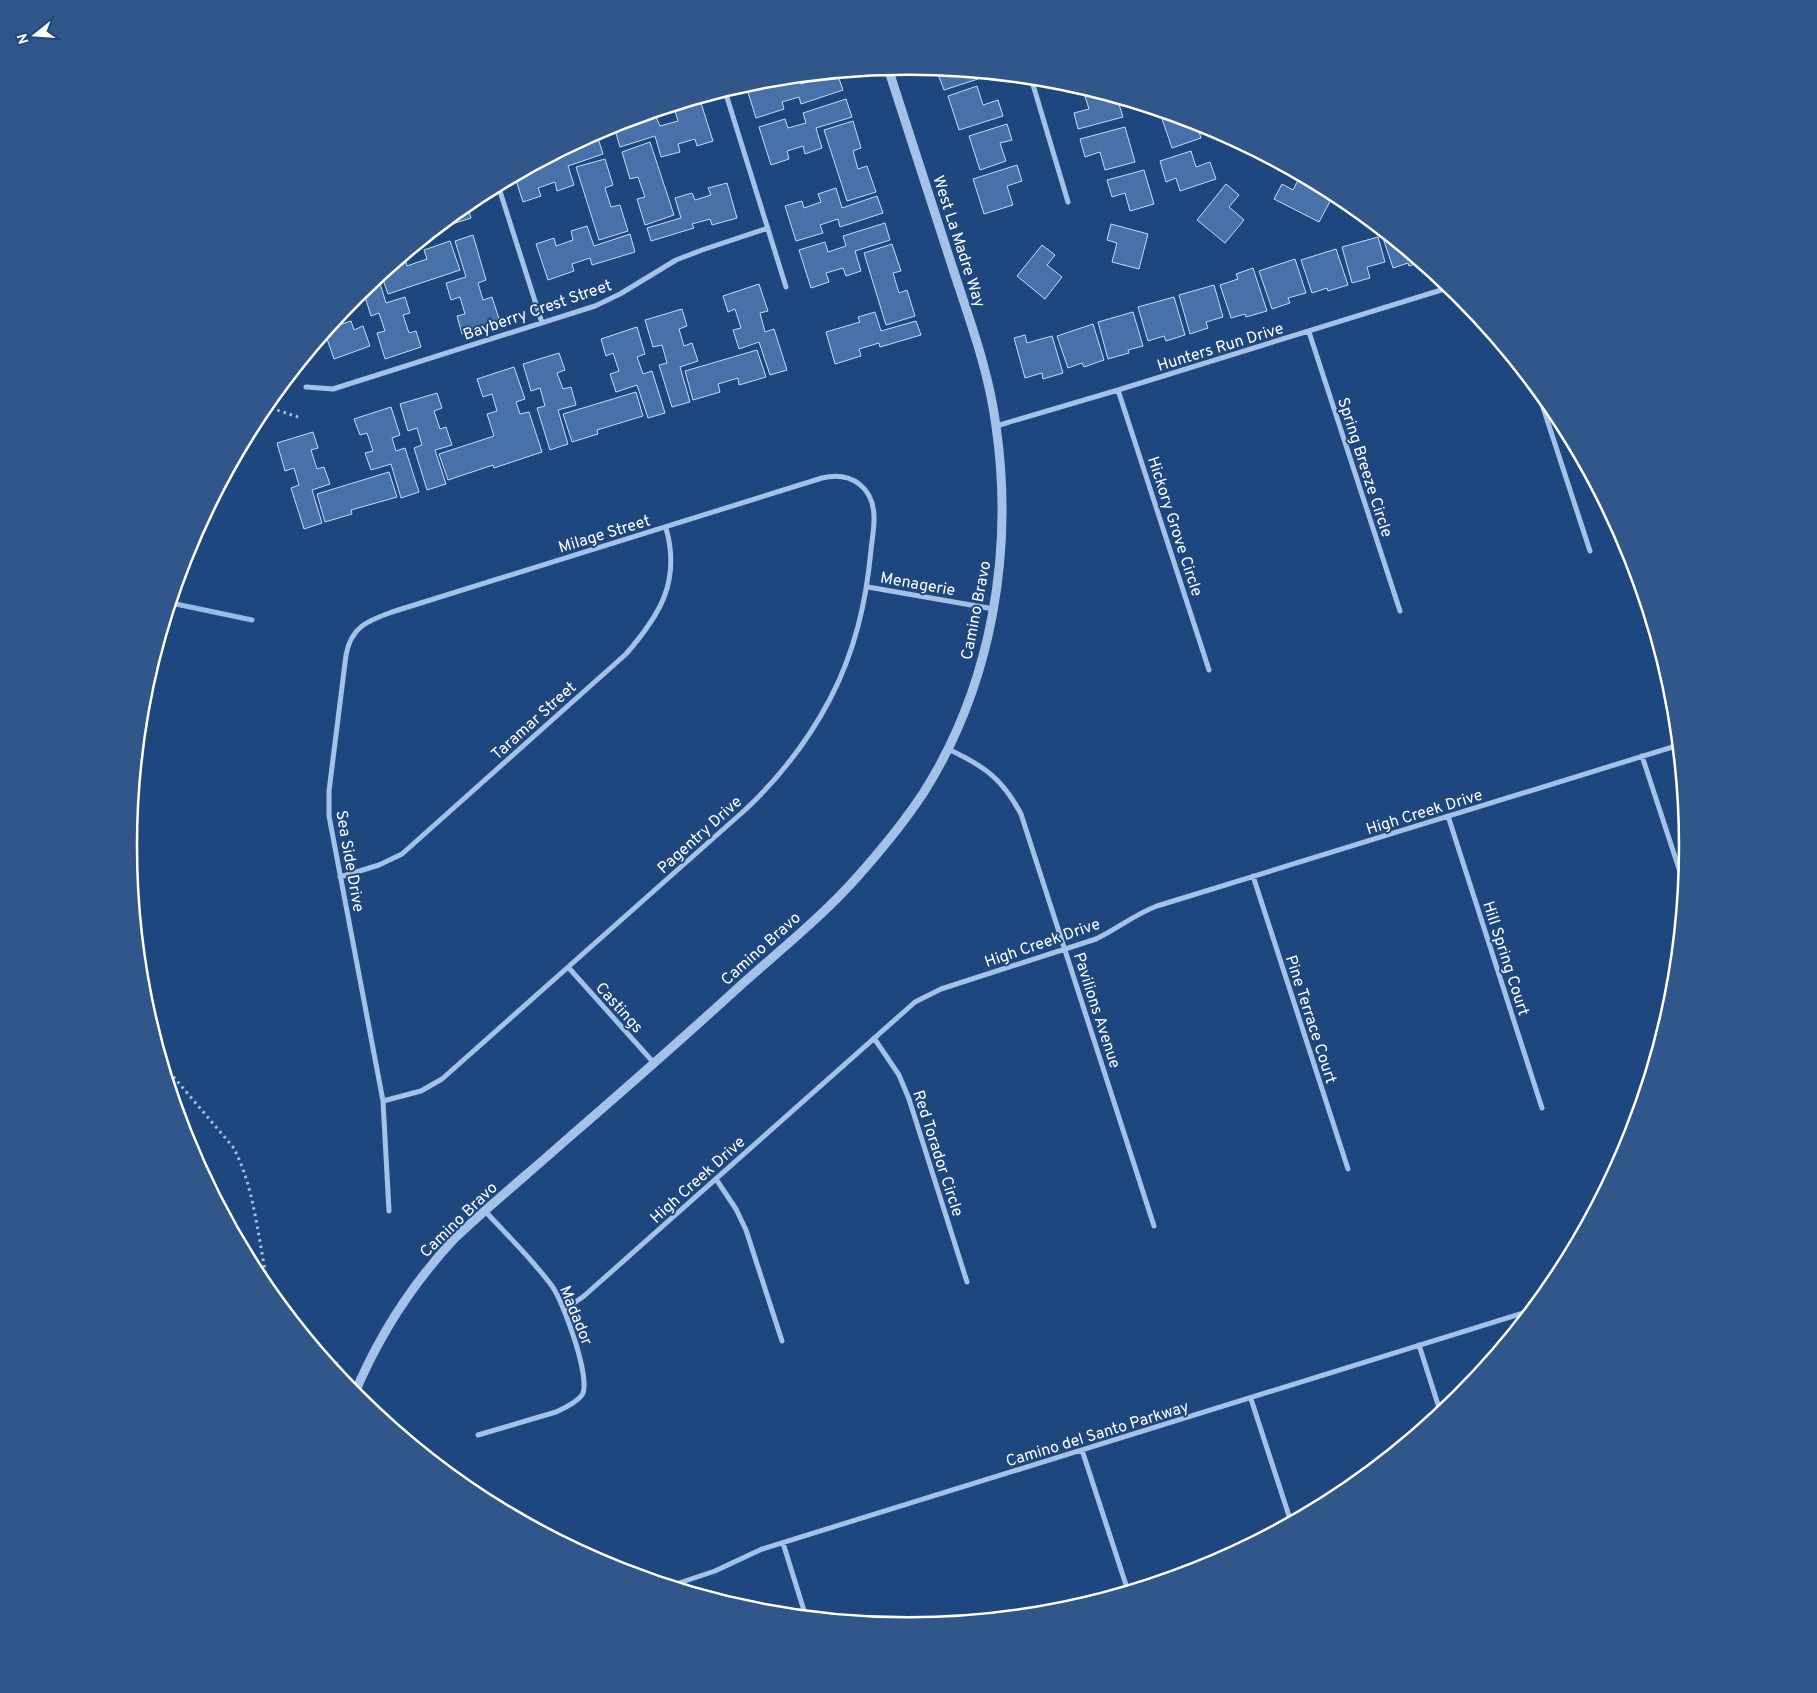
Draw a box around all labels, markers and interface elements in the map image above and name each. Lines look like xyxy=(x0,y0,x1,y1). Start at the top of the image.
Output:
north arrow xyxy=(10,10,60,60)
text: N xyxy=(14,31,34,46)
street label: West La Madre Way xyxy=(927,173,989,310)
street label: Bayberry Crest Street xyxy=(461,276,615,346)
street label: Hunters Run Drive xyxy=(1155,319,1286,377)
street label: Spring Breeze Circle xyxy=(1332,395,1396,540)
street label: Hickory Grove Circle xyxy=(1142,454,1206,599)
street label: Milage Street xyxy=(556,511,653,558)
street label: Camino Bravo xyxy=(958,559,996,662)
street label: Menagerie xyxy=(879,569,957,601)
street label: Taramar Street xyxy=(488,678,581,765)
street label: High Creek Drive xyxy=(1364,786,1485,840)
street label: Pagentry Drive xyxy=(654,792,747,879)
street label: Sea Side Drive xyxy=(330,809,368,914)
street label: Hill Spring Court xyxy=(1477,899,1533,1018)
street label: Camino Bravo xyxy=(717,908,805,990)
street label: High Creek Drive xyxy=(982,915,1103,973)
street label: Pavilions Avenue xyxy=(1068,950,1124,1071)
street label: Pine Terrace Court xyxy=(1280,953,1340,1086)
street label: Castings xyxy=(590,979,647,1038)
street label: Red Torador Circle xyxy=(907,1088,967,1219)
street label: High Creek Drive xyxy=(647,1133,750,1228)
street label: Camino Bravo xyxy=(416,1178,502,1262)
street label: Madador xyxy=(554,1283,596,1349)
street label: Camino del Santo Parkway xyxy=(1004,1397,1192,1472)

